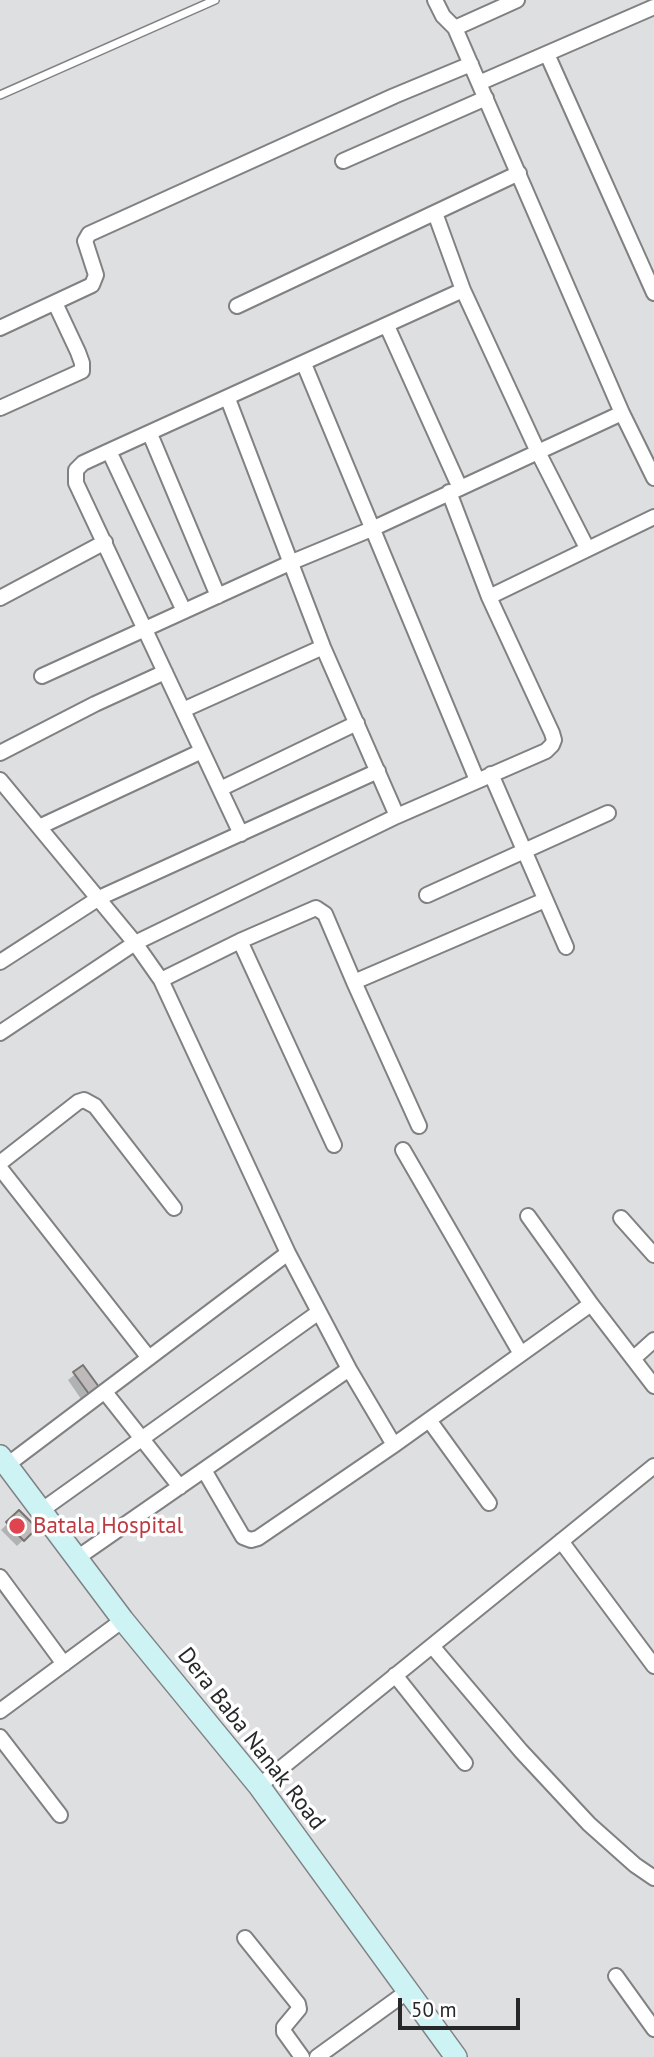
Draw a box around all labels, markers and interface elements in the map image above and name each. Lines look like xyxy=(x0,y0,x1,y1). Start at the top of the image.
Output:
place label: Batala Hospital xyxy=(33,1512,183,1540)
marker: Batala Hospital xyxy=(7,1516,27,1536)
street label: Dera Baba Nanak Road xyxy=(171,1642,331,1836)
scale bar xyxy=(402,1983,524,2027)
text: 50 m xyxy=(411,1996,457,2023)

